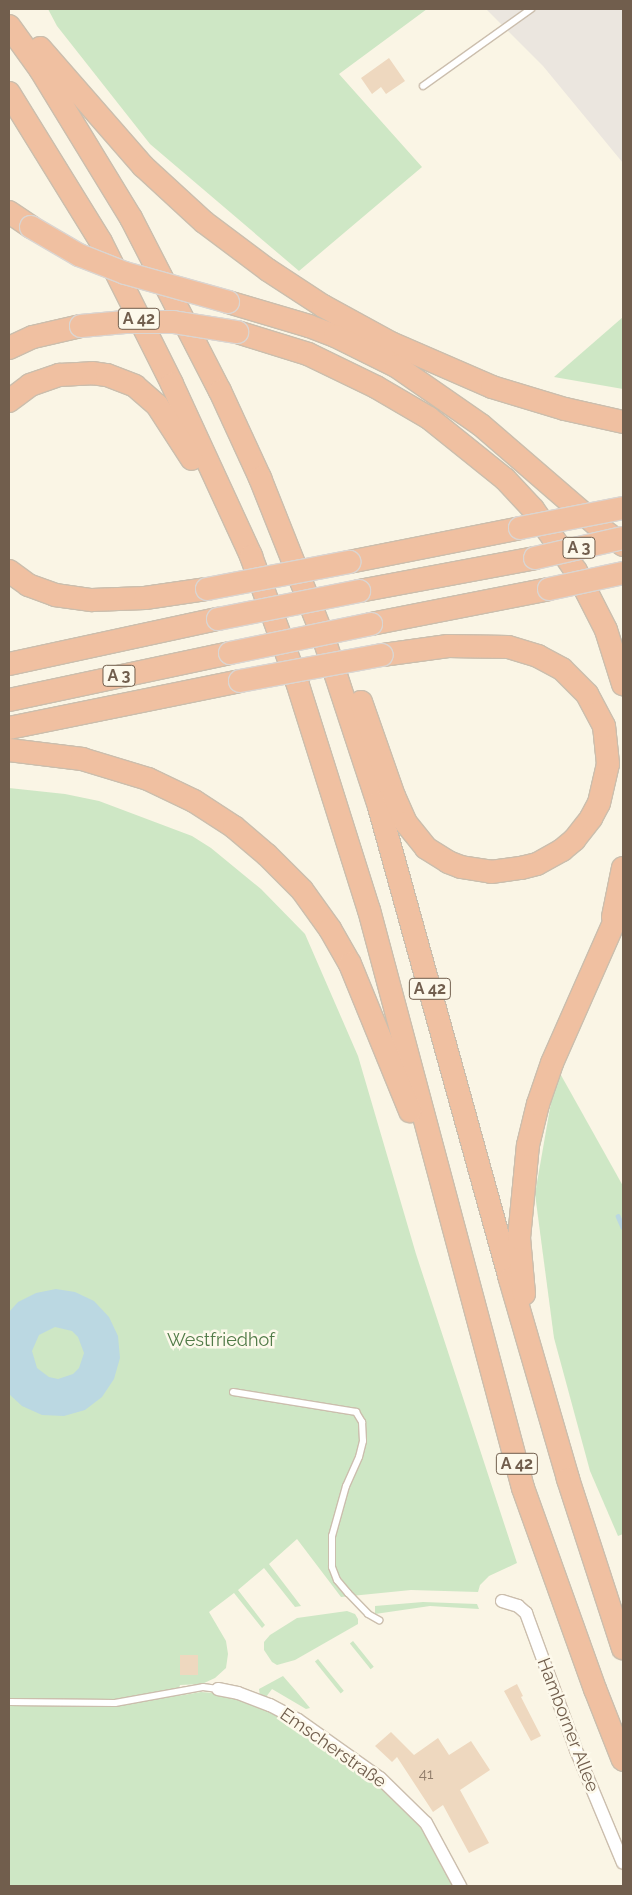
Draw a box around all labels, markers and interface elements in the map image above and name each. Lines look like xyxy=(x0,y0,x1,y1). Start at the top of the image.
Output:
road number: A 42 xyxy=(116,306,162,332)
road number: A 3 xyxy=(562,534,596,562)
road number: A 3 xyxy=(102,662,136,689)
road number: A 42 xyxy=(408,976,452,1002)
park label: Westfriedhof xyxy=(167,1329,275,1351)
road number: A 42 xyxy=(494,1450,540,1478)
street label: Hamborner Allee xyxy=(532,1655,604,1795)
street label: Emscherstraße xyxy=(276,1703,390,1793)
house number: 41 xyxy=(419,1766,433,1784)

